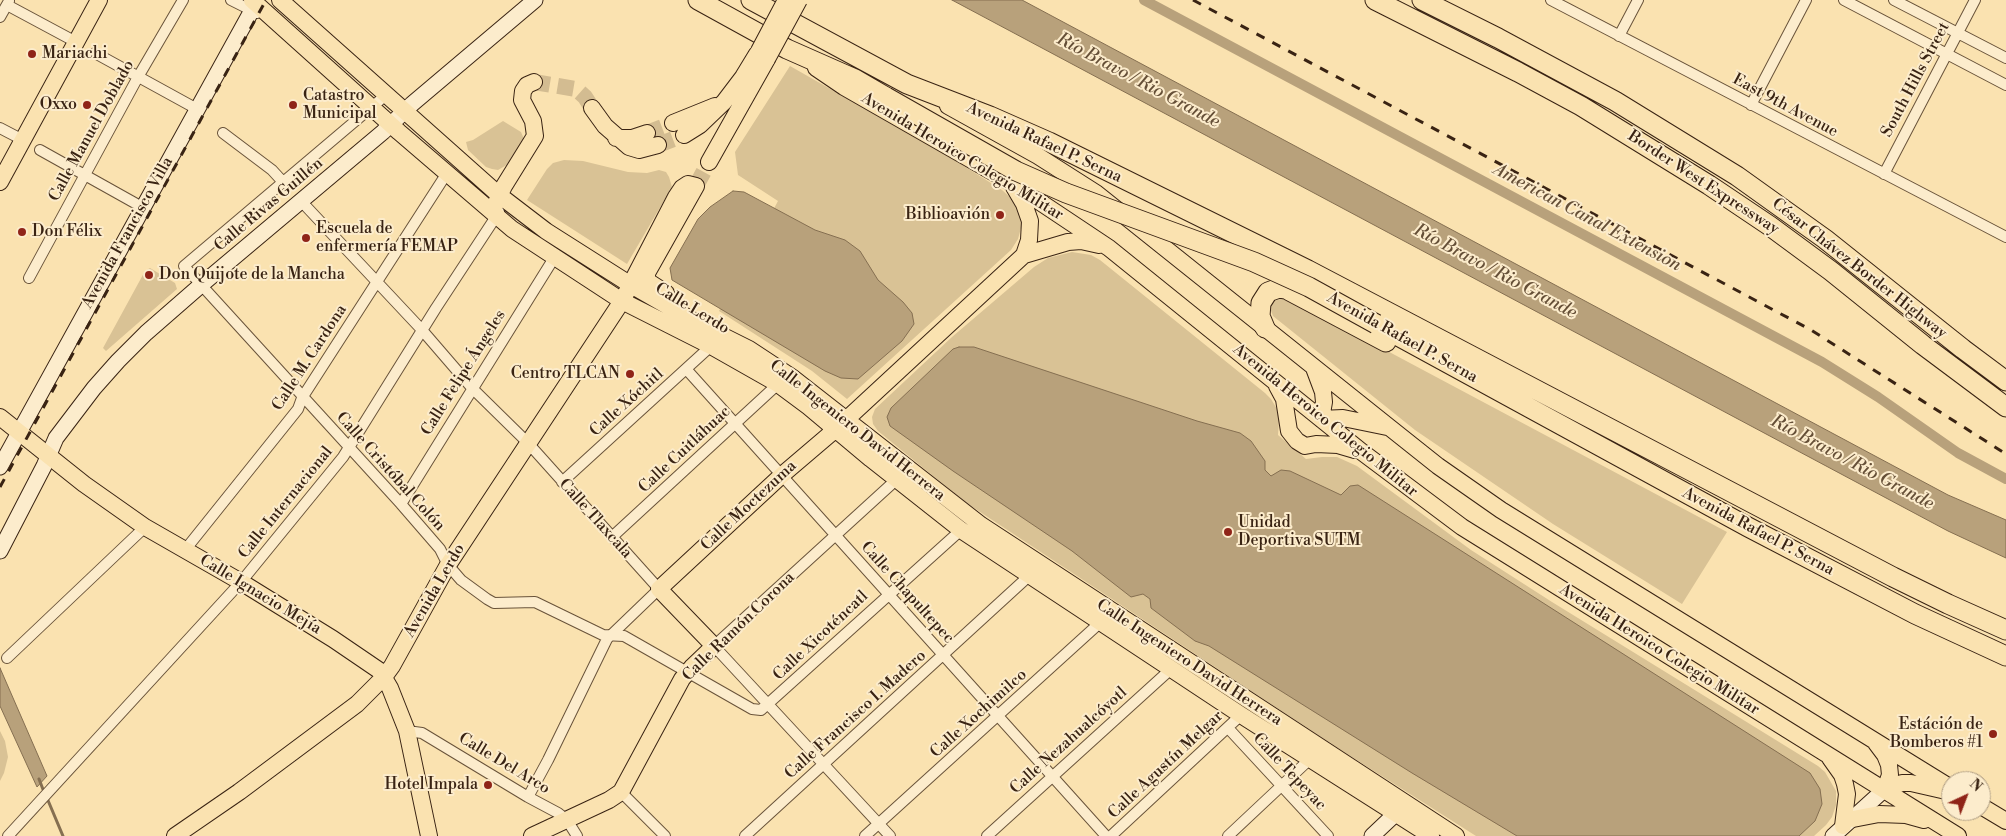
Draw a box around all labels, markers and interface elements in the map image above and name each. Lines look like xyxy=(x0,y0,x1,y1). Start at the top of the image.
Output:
street label: South Hills Street xyxy=(1878,19,1954,141)
water label: Río Bravo / Rio Grande xyxy=(1053,29,1223,133)
place label: Mariachi xyxy=(42,44,108,64)
marker: Mariachi xyxy=(26,48,38,60)
street label: Calle Manuel Doblado xyxy=(45,57,139,205)
street label: East 9th Avenue xyxy=(1729,70,1841,142)
place label: Catastro Municipal xyxy=(303,86,377,124)
street label: Avenida Heroico Colegio Militar xyxy=(857,89,1067,225)
place label: Oxxo xyxy=(40,95,77,115)
marker: Oxxo xyxy=(81,99,93,111)
marker: Catastro Municipal xyxy=(287,99,299,111)
street label: Avenida Rafael P. Serna xyxy=(963,99,1125,187)
street label: Border West Expressway xyxy=(1624,127,1782,239)
street label: Avenida Francisco Villa xyxy=(78,154,178,312)
street label: Calle Rivas Guillén xyxy=(211,154,327,256)
water label: American Canal Extension xyxy=(1490,159,1684,277)
street label: César Chávez Border Highway xyxy=(1768,195,1950,343)
place label: Biblioavión xyxy=(906,205,990,225)
marker: Biblioavión xyxy=(994,209,1006,221)
place label: Escuela de enfermería FEMAP xyxy=(316,219,458,257)
water label: Río Bravo / Rio Grande xyxy=(1410,220,1580,324)
place label: Don Félix xyxy=(32,222,102,242)
marker: Don Félix xyxy=(16,226,28,238)
marker: Escuela de enfermería FEMAP xyxy=(300,232,312,244)
place label: Don Quijote de la Mancha xyxy=(159,265,345,285)
marker: Don Quijote de la Mancha xyxy=(143,269,155,281)
street label: Calle Lerdo xyxy=(651,279,733,339)
street label: Avenida Rafael P. Serna xyxy=(1323,289,1481,387)
street label: Calle M. Cardona xyxy=(269,301,351,415)
street label: Calle Felipe Ángeles xyxy=(418,307,510,439)
street label: Avenida Heroico Colegio Militar xyxy=(1229,340,1421,502)
street label: Calle Ingeniero David Herrera xyxy=(765,356,949,506)
place label: Centro TLCAN xyxy=(511,364,620,384)
street label: Calle Xóchitl xyxy=(586,365,668,441)
marker: Centro TLCAN xyxy=(624,368,636,380)
street label: Calle Cuitláhuac xyxy=(635,403,735,497)
street label: Calle Cristóbal Colón xyxy=(331,409,449,535)
water label: Río Bravo / Rio Grande xyxy=(1767,411,1937,515)
street label: Calle Internacional xyxy=(235,443,337,563)
street label: Calle Moctezuma xyxy=(697,457,801,555)
street label: Calle Tlaxcala xyxy=(554,475,636,563)
street label: Avenida Rafael P. Serna xyxy=(1679,484,1837,580)
place label: Unidad Deportiva SUTM xyxy=(1238,513,1361,551)
marker: Unidad Deportiva SUTM xyxy=(1222,526,1234,538)
street label: Calle Chapultepec xyxy=(856,538,958,648)
street label: Avenida Lerdo xyxy=(400,541,470,641)
street label: Calle Ignacio Mejía xyxy=(196,551,324,639)
street label: Calle Ramón Corona xyxy=(679,568,799,686)
street label: Avenida Heroico Colegio Militar xyxy=(1555,580,1763,720)
street label: Calle Xicoténcatl xyxy=(770,587,872,685)
street label: Calle Ingeniero David Herrera xyxy=(1093,596,1285,730)
street label: Calle Francisco I. Madero xyxy=(781,646,931,784)
street label: Calle Xochimilco xyxy=(927,666,1031,762)
street label: Calle Nezahualcóyotl xyxy=(1007,683,1131,799)
street label: Calle Agustín Melgar xyxy=(1105,707,1227,823)
place label: Estáción de Bomberos #1 xyxy=(1890,715,1983,753)
marker: Estáción de Bomberos #1 xyxy=(1987,728,1999,740)
street label: Calle Del Arco xyxy=(455,729,553,799)
street label: Calle Tepeyac xyxy=(1248,729,1330,815)
north arrow xyxy=(1941,771,1991,821)
place label: Hotel Impala xyxy=(384,775,478,795)
text: N xyxy=(1965,775,1986,796)
marker: Hotel Impala xyxy=(482,779,494,791)

